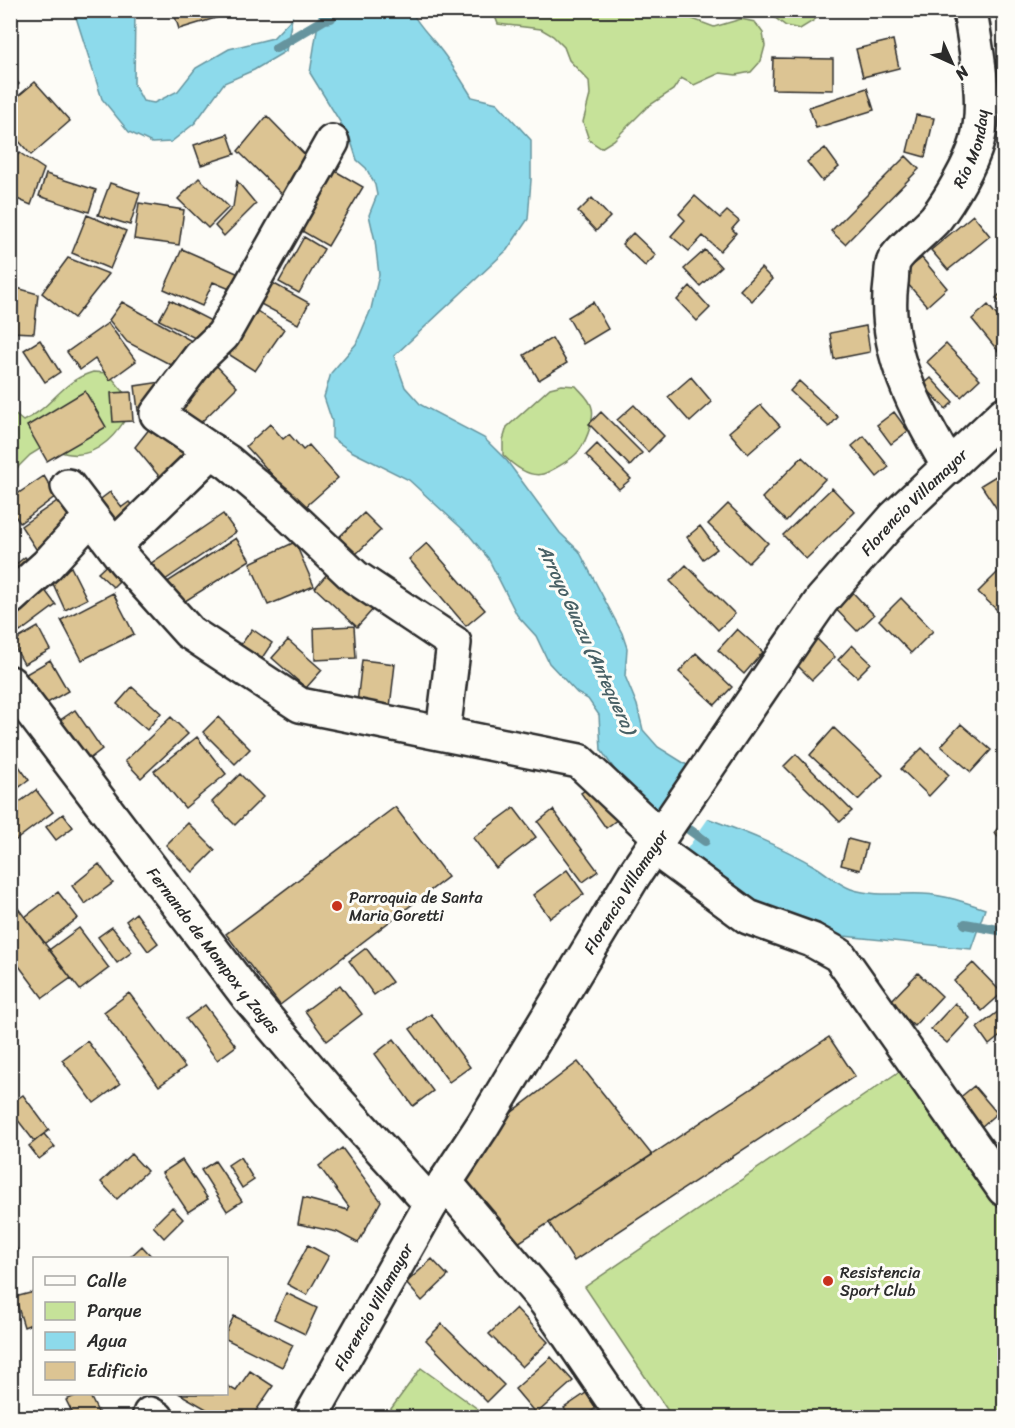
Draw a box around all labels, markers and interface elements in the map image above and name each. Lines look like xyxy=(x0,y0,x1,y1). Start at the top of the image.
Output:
north arrow xyxy=(922,33,982,93)
text: N xyxy=(947,58,977,88)
street label: Río Monday xyxy=(944,108,996,193)
street label: Florencio Villamayor xyxy=(853,440,975,562)
water label: Arroyo Guazu (Antequera) xyxy=(529,538,647,742)
street label: Florencio Villamayor xyxy=(575,822,677,960)
street label: Fernando de Mompox y Zayas xyxy=(139,860,289,1041)
place label: Parroquia de Santa Maria Goretti xyxy=(349,883,483,930)
marker: Parroquia de Santa Maria Goretti xyxy=(330,899,344,913)
street label: Florencio Villamayor xyxy=(325,1236,422,1376)
legend xyxy=(33,1257,228,1395)
place label: Resistencia Sport Club xyxy=(840,1258,921,1305)
text: Calle xyxy=(87,1265,127,1297)
marker: Resistencia Sport Club xyxy=(821,1274,835,1288)
text: Parque xyxy=(87,1295,142,1327)
text: Agua xyxy=(86,1325,128,1357)
text: Edificio xyxy=(87,1355,148,1387)

